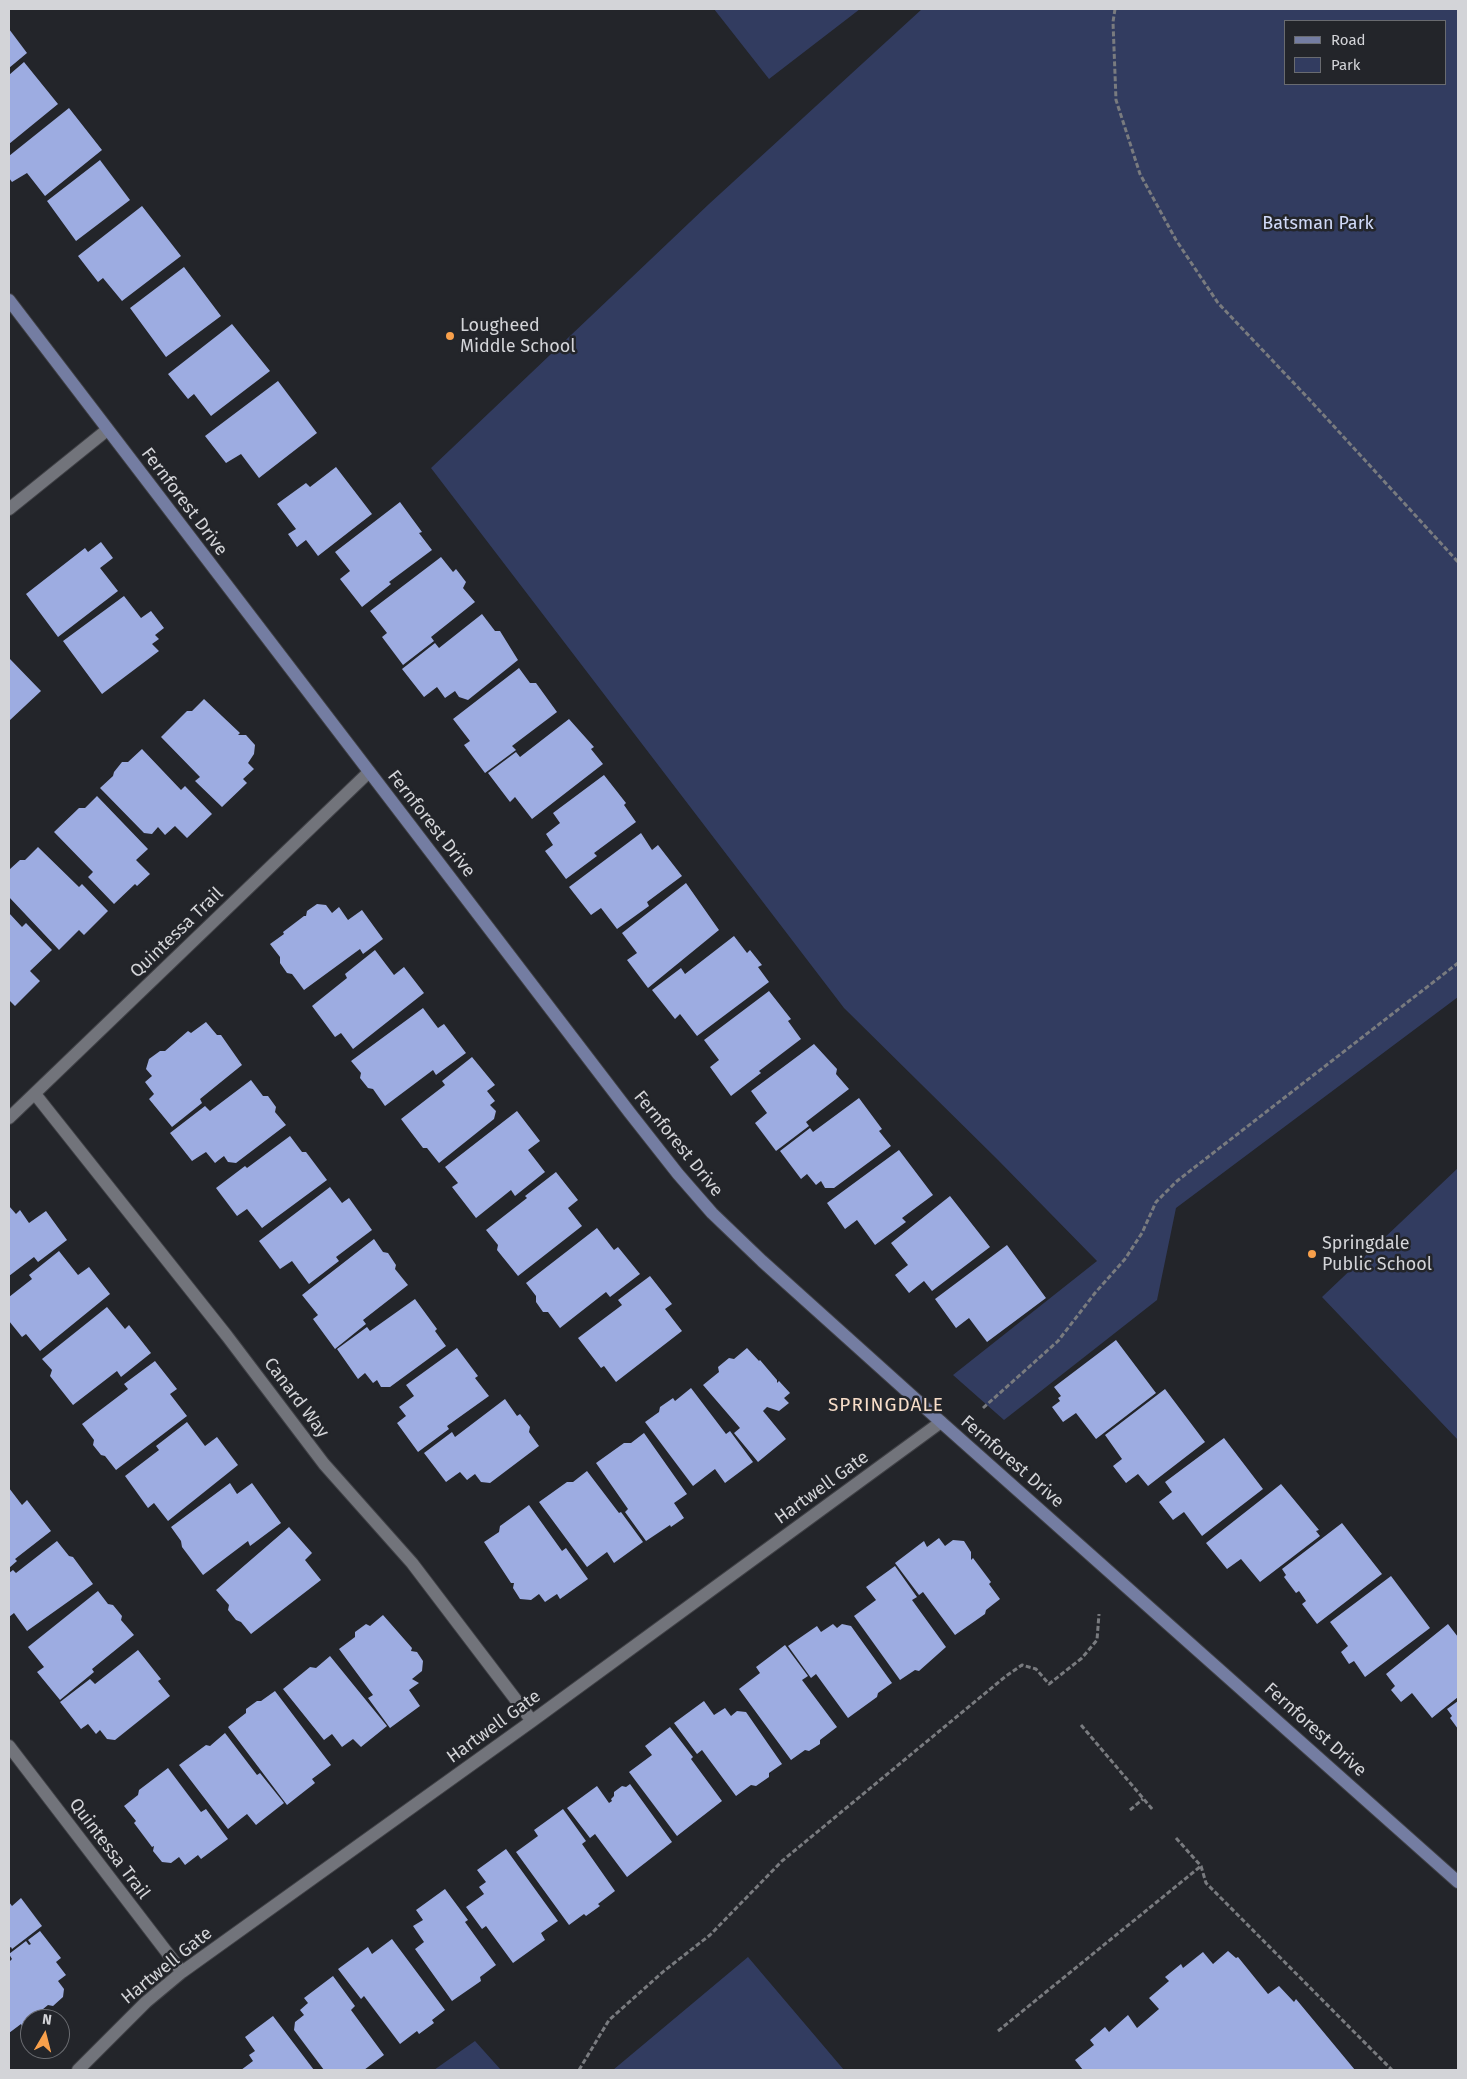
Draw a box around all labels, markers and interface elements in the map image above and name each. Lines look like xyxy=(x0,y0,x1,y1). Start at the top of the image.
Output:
legend xyxy=(1284,20,1447,85)
text: Road xyxy=(1331,31,1366,49)
text: Park xyxy=(1331,56,1361,74)
park label: Batsman Park xyxy=(1262,213,1374,235)
place label: Lougheed Middle School xyxy=(460,315,576,358)
marker: Lougheed Middle School xyxy=(444,330,456,342)
street label: Fernforest Drive xyxy=(136,444,232,560)
street label: Fernforest Drive xyxy=(382,766,480,882)
street label: Quintessa Trail xyxy=(126,883,228,983)
street label: Fernforest Drive xyxy=(629,1087,727,1201)
place label: Springdale Public School xyxy=(1322,1233,1432,1276)
marker: Springdale Public School xyxy=(1306,1248,1318,1260)
street label: Canard Way xyxy=(259,1354,333,1442)
district label: SPRINGDALE xyxy=(827,1395,945,1417)
street label: Fernforest Drive xyxy=(956,1411,1068,1513)
street label: Hartwell Gate xyxy=(771,1447,873,1529)
street label: Fernforest Drive xyxy=(1259,1678,1371,1782)
street label: Hartwell Gate xyxy=(443,1686,545,1768)
street label: Quintessa Trail xyxy=(64,1794,154,1904)
street label: Hartwell Gate xyxy=(117,1923,217,2009)
north arrow xyxy=(20,2009,70,2059)
text: N xyxy=(41,2011,53,2029)

